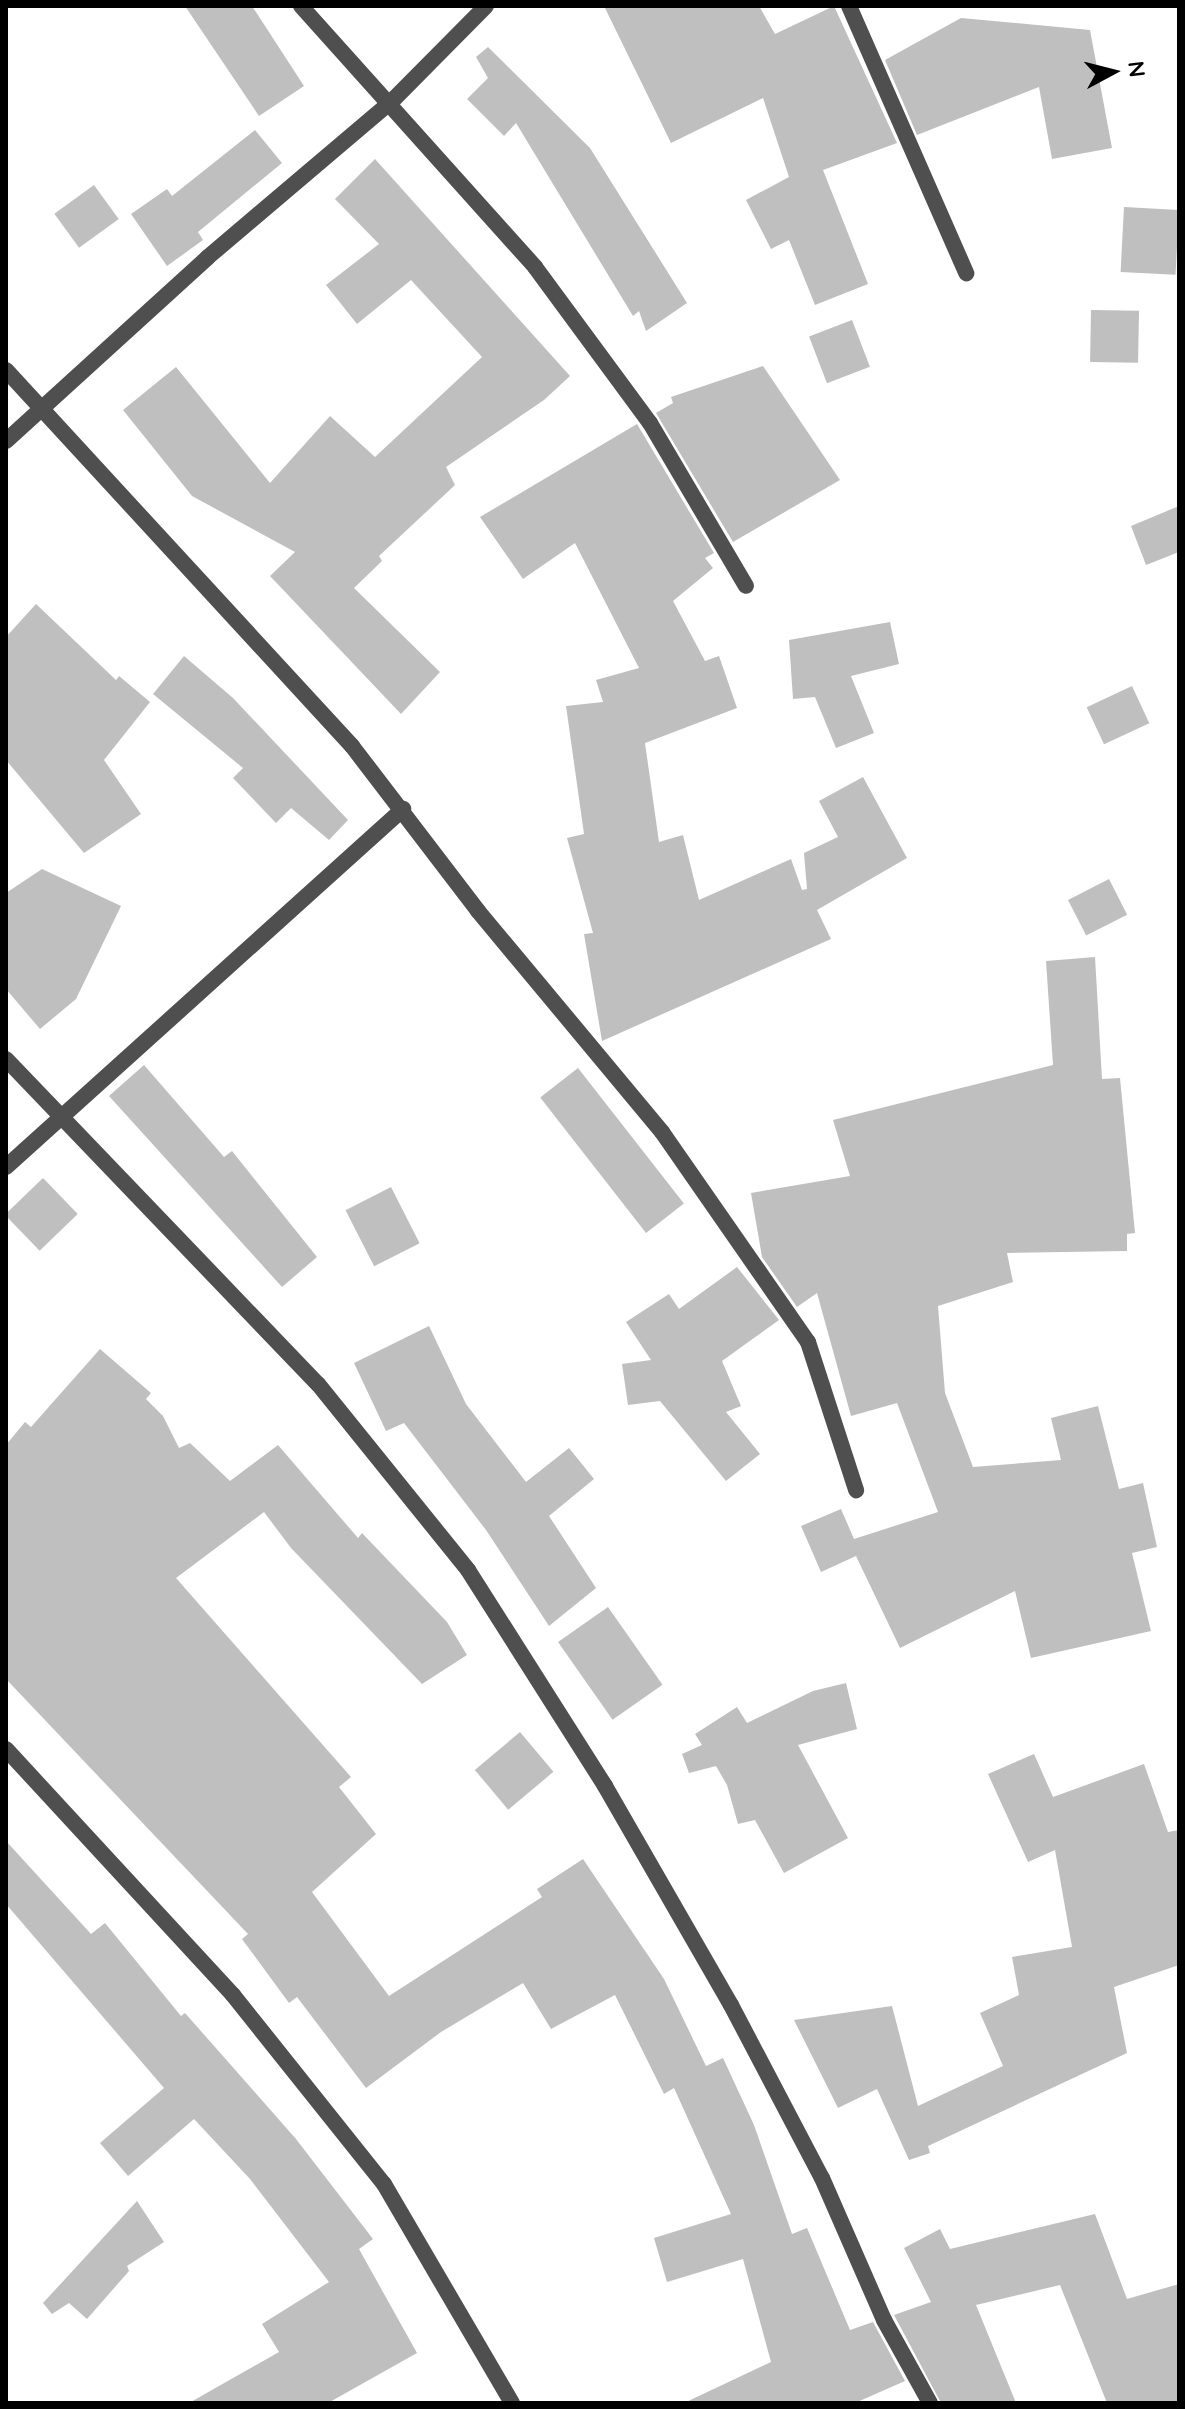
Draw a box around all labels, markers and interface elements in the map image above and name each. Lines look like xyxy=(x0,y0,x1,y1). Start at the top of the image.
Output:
north arrow xyxy=(1073,32,1153,112)
text: N xyxy=(1122,59,1152,79)

